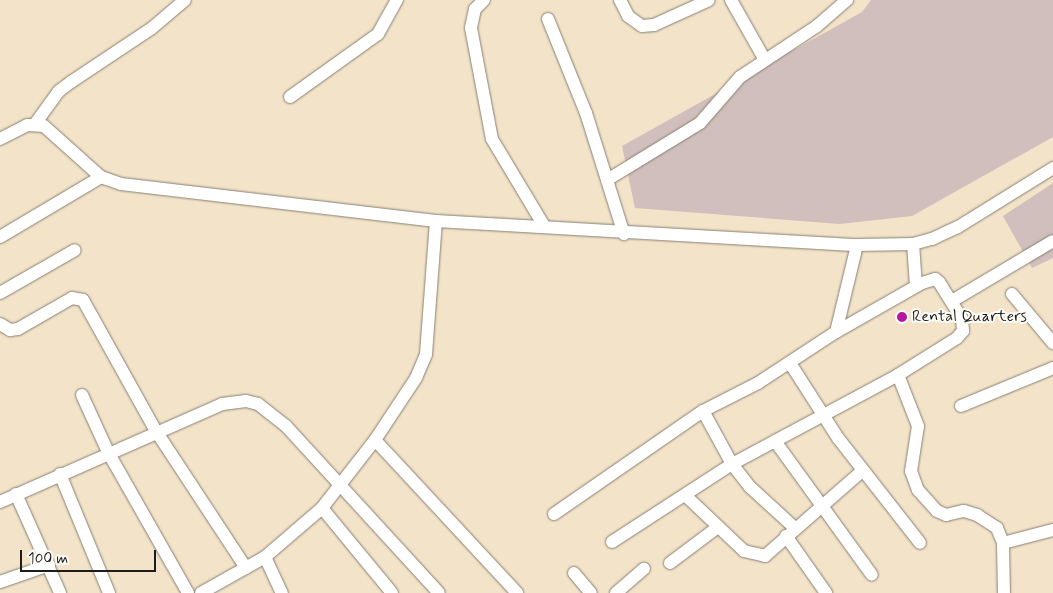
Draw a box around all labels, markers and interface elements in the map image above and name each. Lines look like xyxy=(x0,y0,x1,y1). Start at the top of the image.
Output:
place label: Rental Quarters xyxy=(912,307,1024,327)
marker: Rental Quarters xyxy=(896,311,908,323)
scale bar xyxy=(22,540,159,572)
text: 100 m xyxy=(28,549,68,569)

